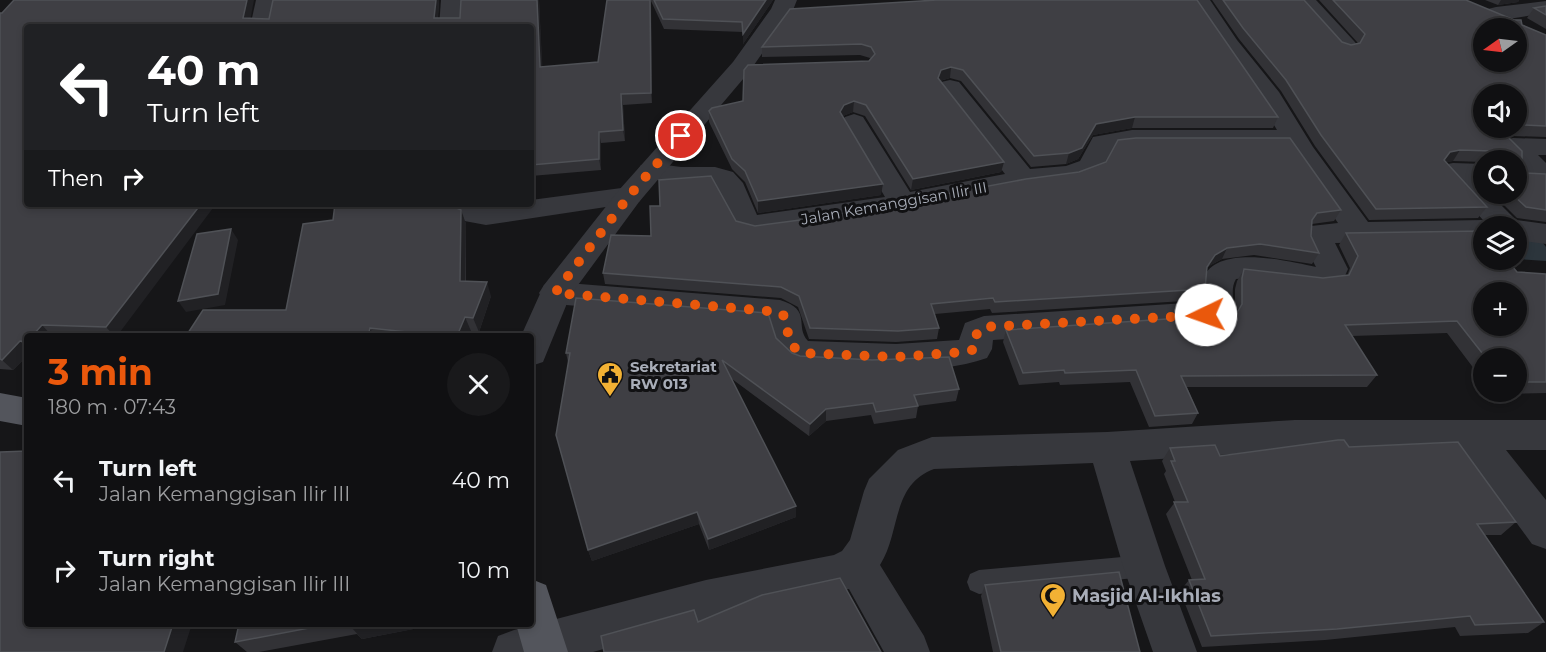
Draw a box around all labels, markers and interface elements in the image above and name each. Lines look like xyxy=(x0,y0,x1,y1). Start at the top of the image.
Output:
north arrow xyxy=(1473,18,1527,72)
map controls xyxy=(1473,18,1527,402)
text: 40 m xyxy=(147,44,260,96)
icon: left xyxy=(48,48,126,126)
button: sound xyxy=(1473,84,1527,138)
text: Turn left xyxy=(147,96,260,129)
pin xyxy=(655,110,706,161)
icon: arrive xyxy=(664,119,697,152)
button: search xyxy=(1473,150,1527,204)
icon: right xyxy=(116,162,149,195)
text: Then xyxy=(48,165,104,192)
street label: Jalan Kemanggisan Ilir III xyxy=(799,177,988,229)
button: layers xyxy=(1473,216,1527,270)
button: + xyxy=(1473,282,1527,336)
position arrow xyxy=(1174,283,1238,347)
button: − xyxy=(1473,348,1527,402)
text: 3 min xyxy=(48,350,153,394)
button: close xyxy=(447,353,510,416)
place label: Sekretariat RW 013 xyxy=(630,357,717,393)
public building icon: Sekretariat RW 013 xyxy=(595,360,625,398)
text: 180 m · 07:43 xyxy=(48,395,176,419)
text: Turn left xyxy=(99,455,197,482)
icon: left xyxy=(48,464,81,497)
text: 40 m xyxy=(452,467,510,494)
text: Jalan Kemanggisan Ilir III xyxy=(99,482,350,506)
text: Turn right xyxy=(99,545,214,572)
icon: right xyxy=(48,554,81,587)
text: 10 m xyxy=(458,557,510,584)
text: Jalan Kemanggisan Ilir III xyxy=(99,572,350,596)
mosque icon: Masjid Al-Ikhlas xyxy=(1038,581,1068,619)
place label: Masjid Al-Ikhlas xyxy=(1072,585,1221,607)

